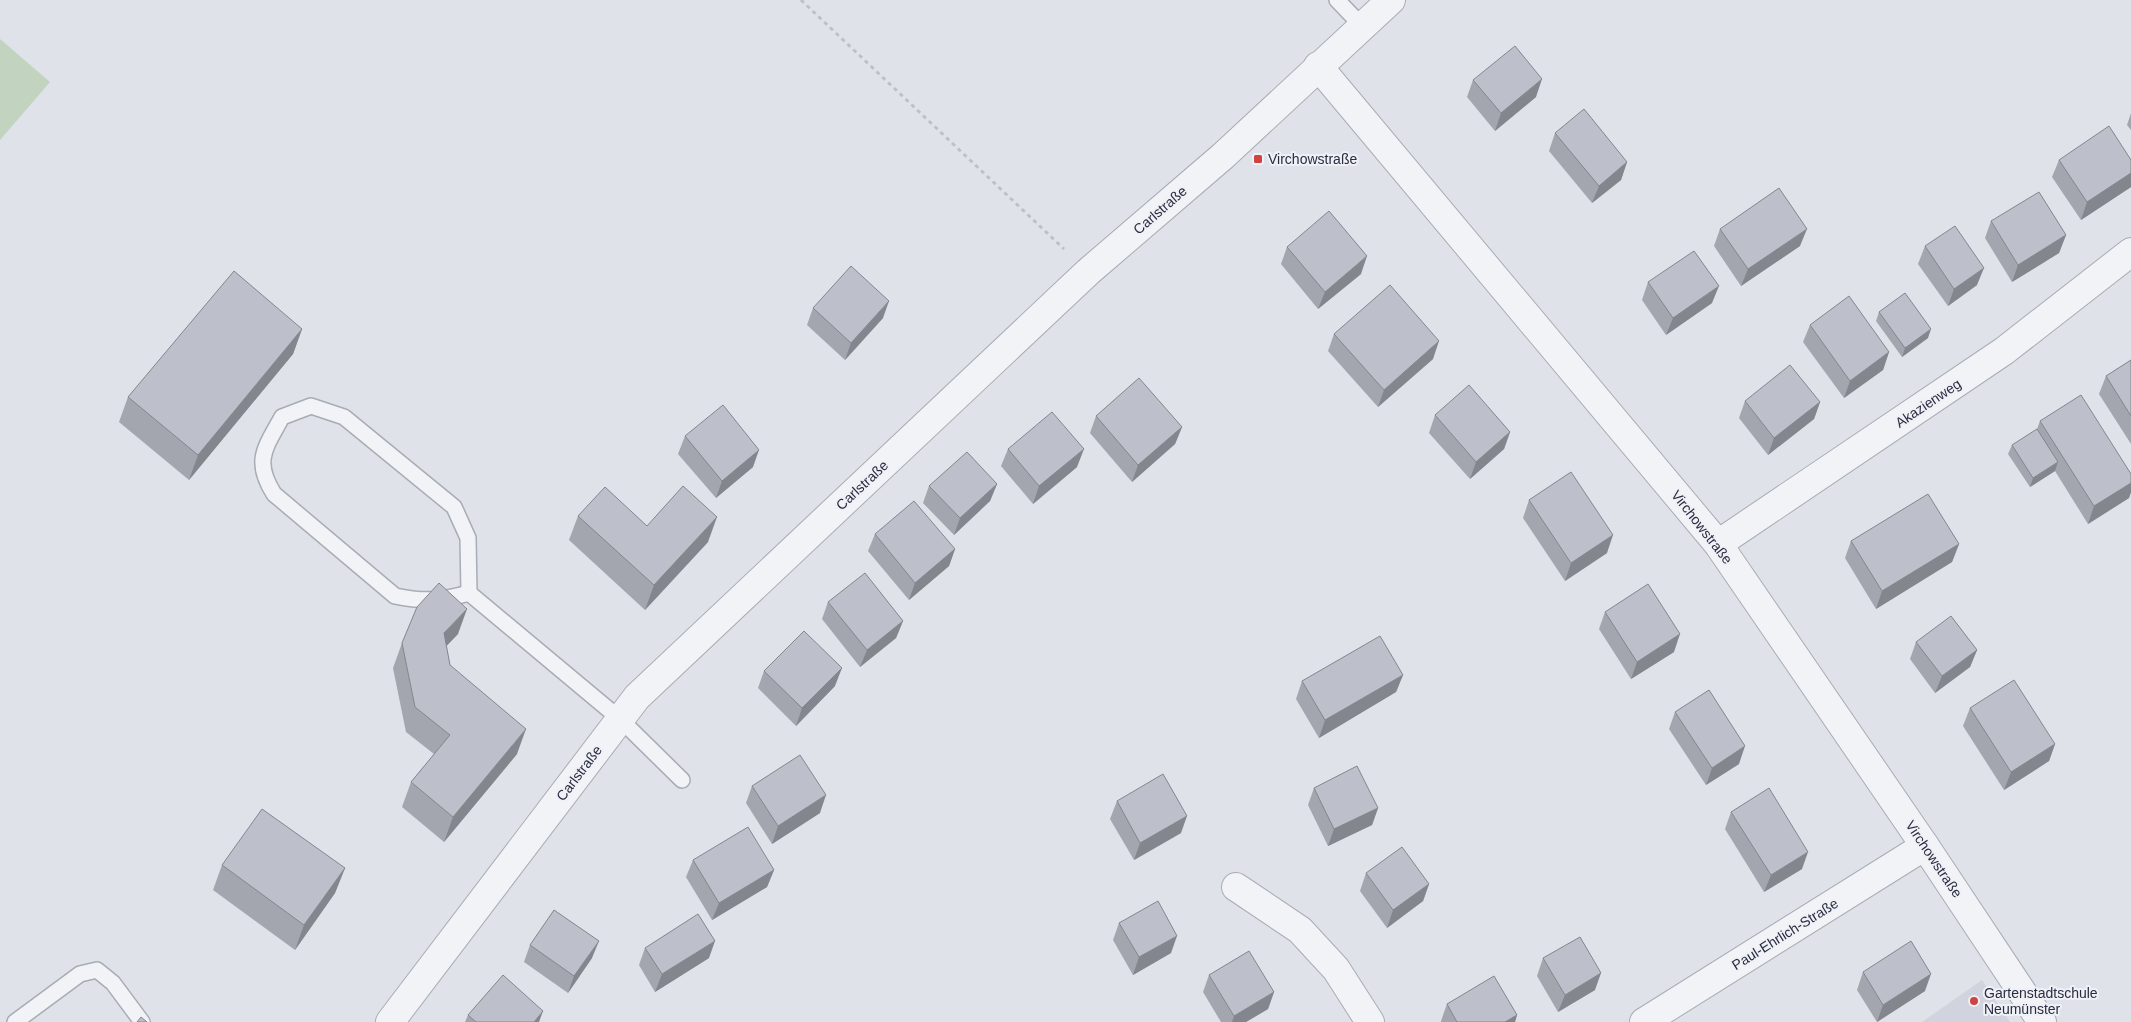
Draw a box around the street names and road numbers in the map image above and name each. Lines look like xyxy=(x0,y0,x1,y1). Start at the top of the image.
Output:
street label: Carlstraße xyxy=(1130,182,1190,237)
street label: Akazienweg xyxy=(1892,375,1964,431)
street label: Carlstraße xyxy=(833,457,892,513)
street label: Virchowstraße xyxy=(1668,487,1736,567)
street label: Carlstraße xyxy=(553,742,605,804)
street label: Virchowstraße xyxy=(1902,818,1966,901)
street label: Paul-Ehrlich-Straße xyxy=(1729,895,1841,973)

